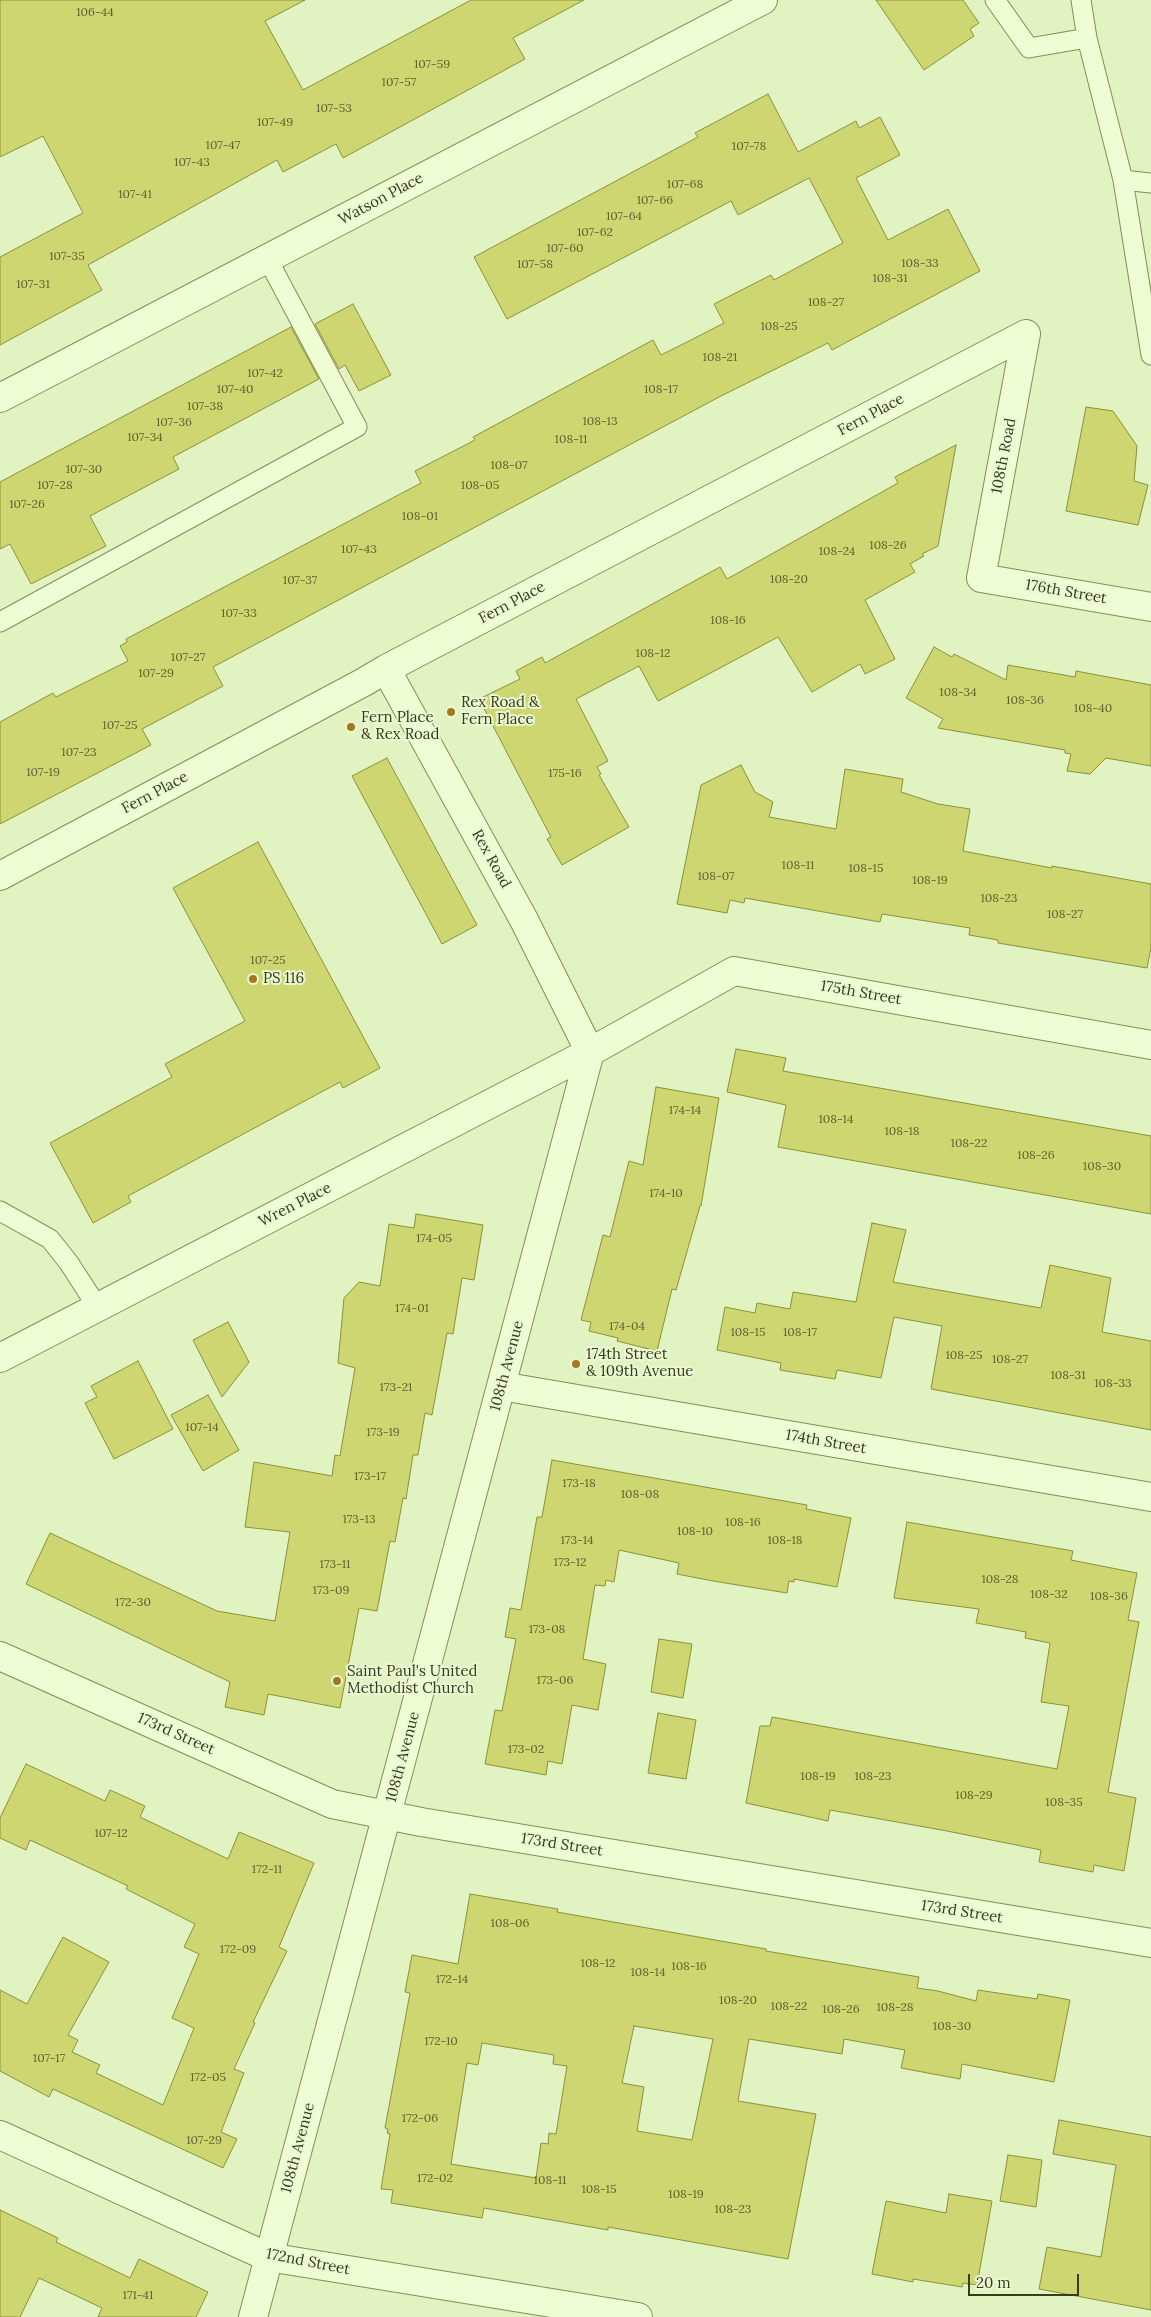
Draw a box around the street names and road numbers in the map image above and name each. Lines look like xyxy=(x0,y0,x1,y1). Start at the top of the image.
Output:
street label: Watson Place xyxy=(336,169,426,229)
street label: Fern Place xyxy=(835,390,907,440)
street label: 108th Road xyxy=(988,417,1020,495)
street label: 176th Street xyxy=(1024,576,1108,608)
street label: Fern Place xyxy=(476,578,548,628)
street label: Fern Place xyxy=(119,768,191,818)
street label: Rex Road xyxy=(468,827,514,891)
street label: 175th Street xyxy=(819,977,903,1009)
street label: Wren Place xyxy=(256,1179,334,1231)
street label: 108th Avenue xyxy=(486,1319,528,1413)
street label: 174th Street xyxy=(784,1426,868,1458)
street label: 173rd Street xyxy=(135,1709,217,1759)
street label: 108th Avenue xyxy=(382,1710,424,1804)
street label: 173rd Street xyxy=(520,1830,604,1860)
street label: 173rd Street xyxy=(920,1897,1004,1927)
street label: 108th Avenue xyxy=(277,2101,319,2195)
street label: 172nd Street xyxy=(265,2245,351,2279)

